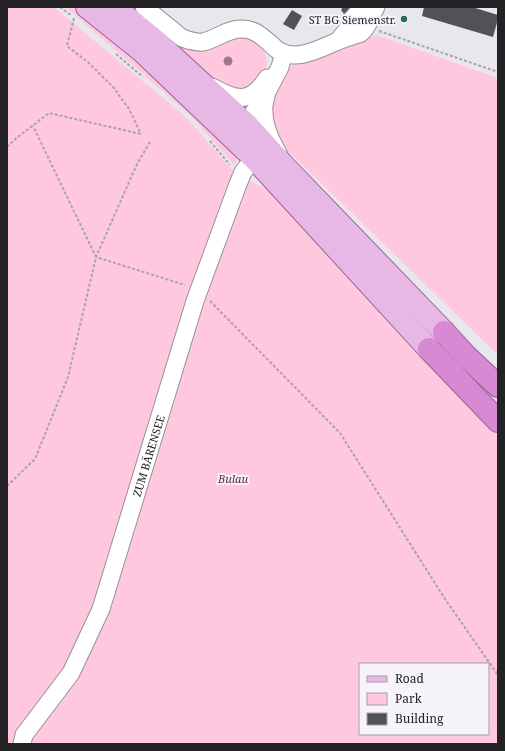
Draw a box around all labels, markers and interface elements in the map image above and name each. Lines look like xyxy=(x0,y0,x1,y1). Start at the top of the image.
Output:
place label: ST BG Siemenstr. xyxy=(309,12,396,27)
marker: ST BG Siemenstr. xyxy=(399,14,409,24)
street label: ZUM BÄRENSEE xyxy=(128,413,167,498)
park label: Bulau xyxy=(217,471,248,486)
legend xyxy=(359,663,489,735)
text: Road xyxy=(395,670,425,687)
text: Park xyxy=(395,690,423,707)
text: Building xyxy=(395,710,444,727)

